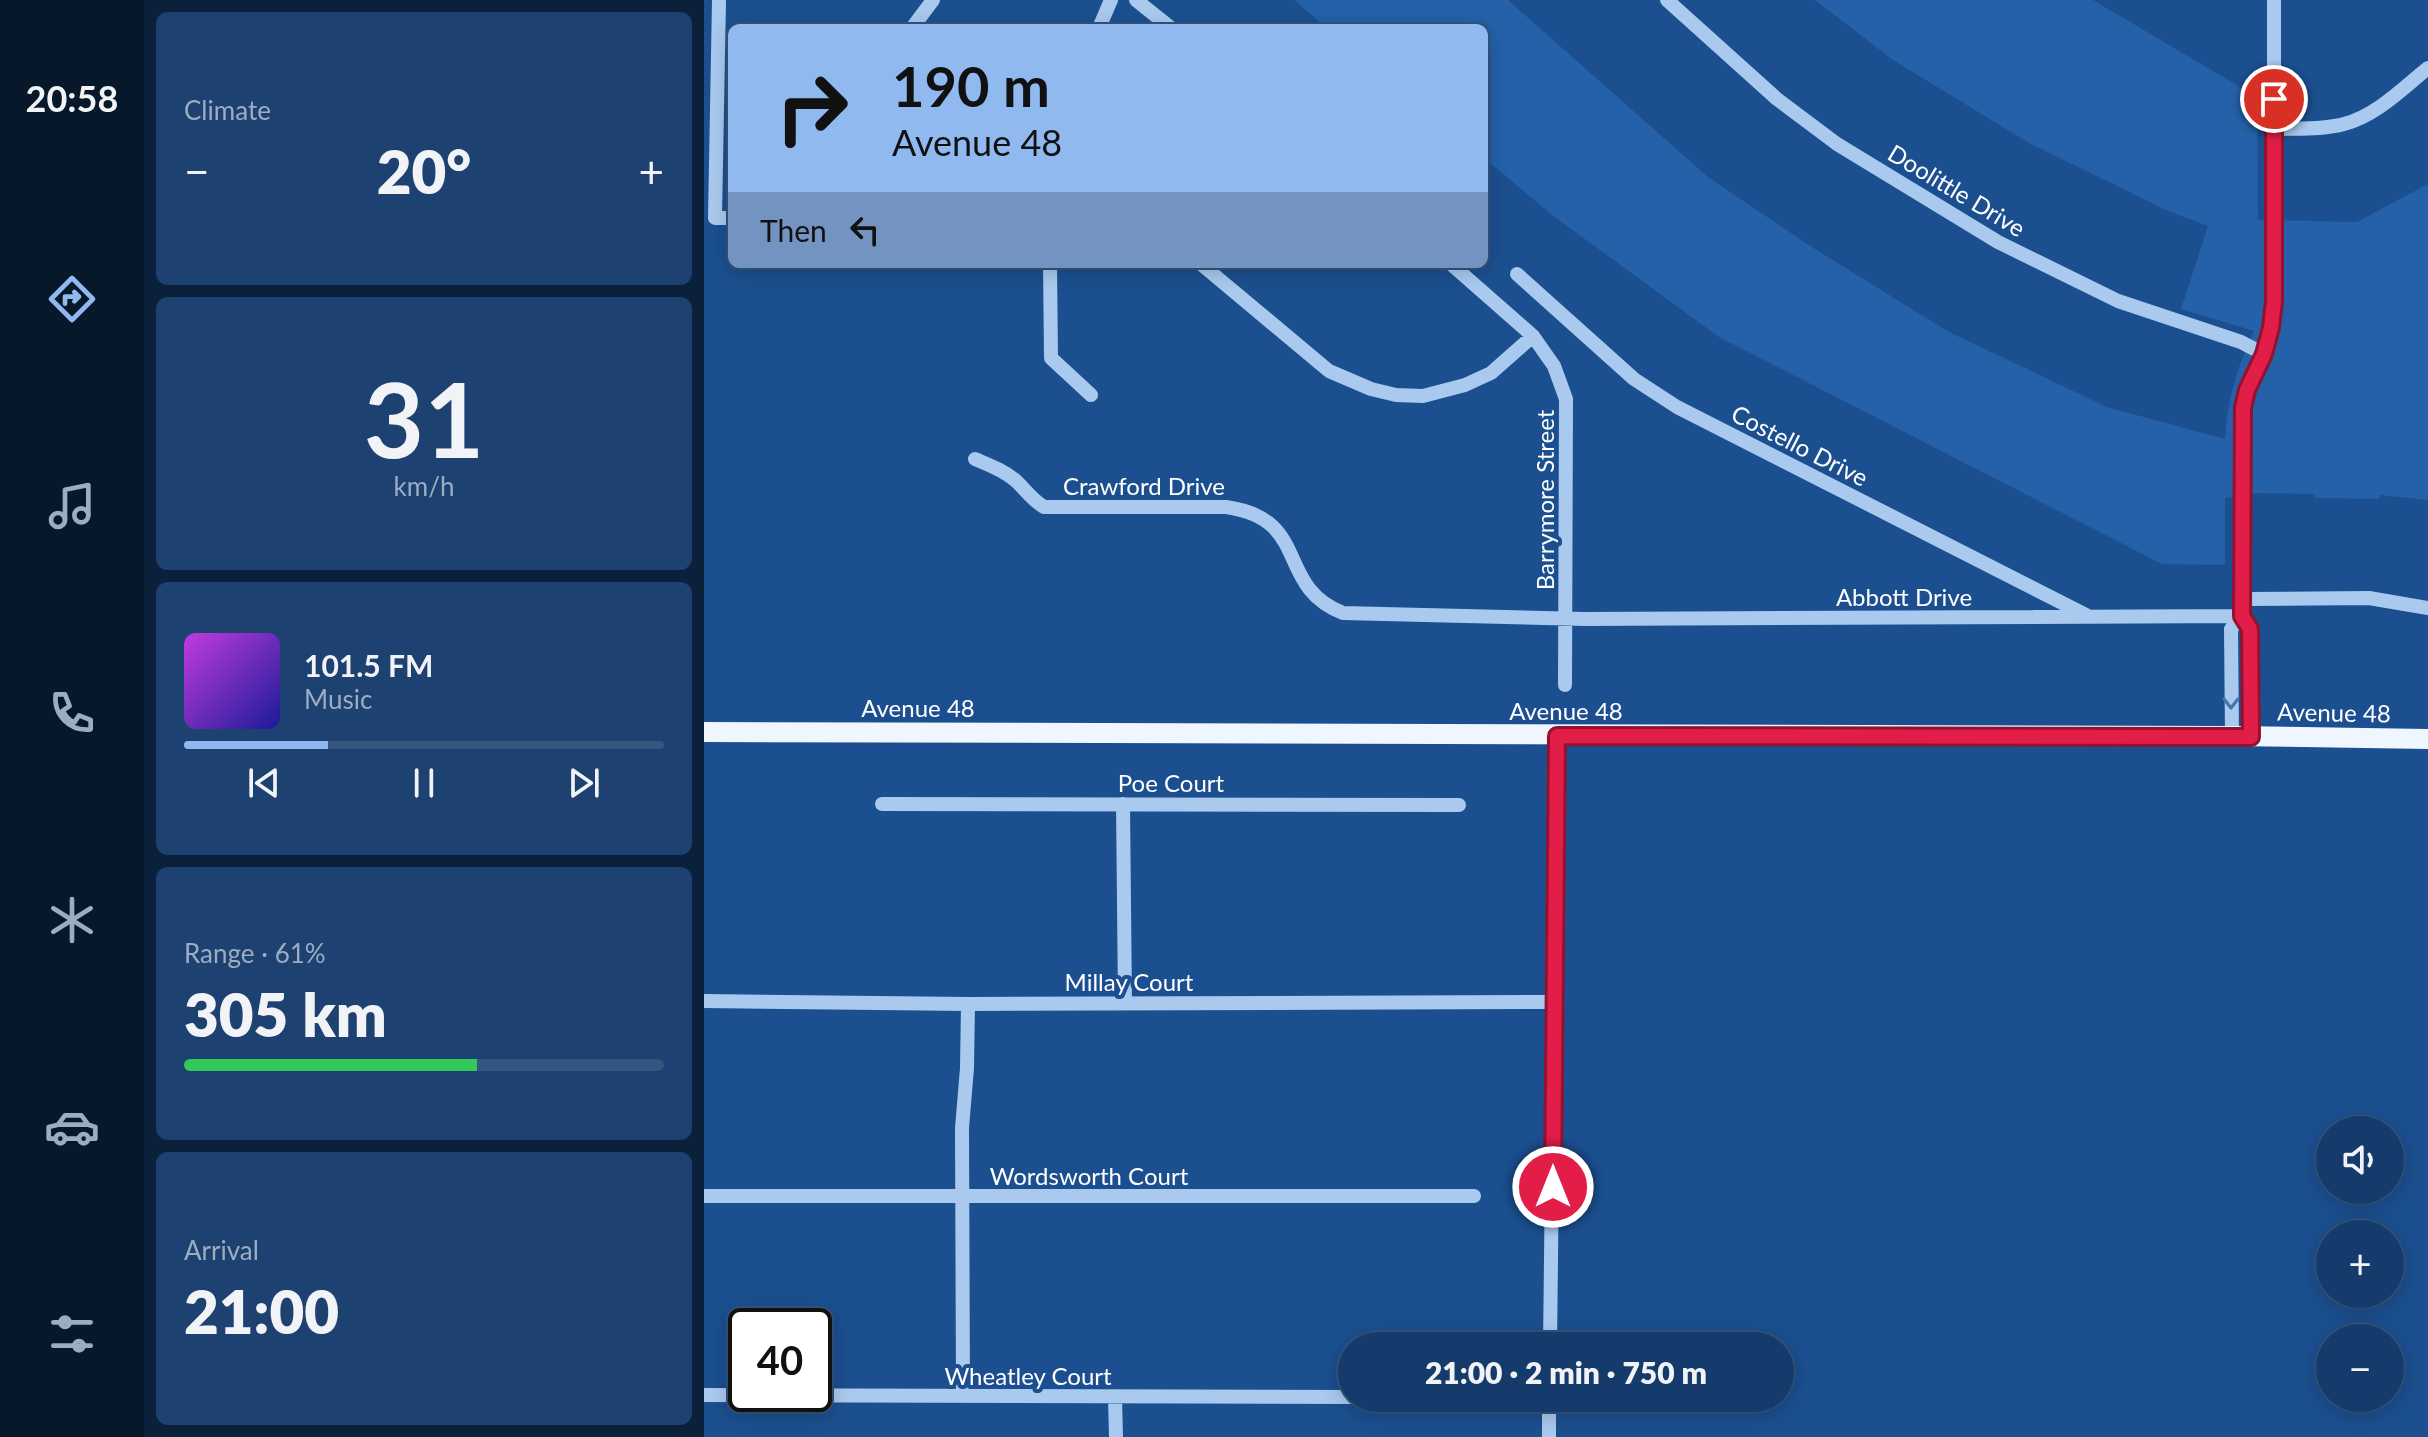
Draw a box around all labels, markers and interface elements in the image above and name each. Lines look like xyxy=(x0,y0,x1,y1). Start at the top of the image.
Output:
text: 190 m xyxy=(892,52,1050,119)
icon: right xyxy=(760,56,864,160)
pin xyxy=(2240,65,2308,133)
text: 20:58 xyxy=(26,76,118,120)
icon: arrive xyxy=(2252,77,2296,121)
text: Climate xyxy=(184,94,271,126)
text: Avenue 48 xyxy=(892,120,1062,164)
text: 20° xyxy=(377,135,471,207)
street label: Doolittle Drive xyxy=(1883,138,2031,242)
text: − xyxy=(184,145,210,197)
text: + xyxy=(638,145,664,197)
icon: left xyxy=(843,208,887,252)
text: Then xyxy=(760,212,827,248)
icon: directions xyxy=(44,271,100,327)
text: 31 xyxy=(364,355,484,480)
street label: Costello Drive xyxy=(1727,398,1873,492)
street label: Barrymore Street xyxy=(1530,409,1559,590)
text: km/h xyxy=(394,470,454,502)
street label: Crawford Drive xyxy=(1063,471,1225,500)
icon: music xyxy=(44,478,100,534)
street label: Abbott Drive xyxy=(1836,582,1972,611)
text: 101.5 FM xyxy=(304,647,433,683)
text: Music xyxy=(304,683,372,715)
icon: phone xyxy=(44,685,100,741)
street label: Avenue 48 xyxy=(861,693,975,722)
street label: Avenue 48 xyxy=(1509,696,1623,725)
one-way arrow xyxy=(2222,697,2240,710)
street label: Avenue 48 xyxy=(2277,697,2391,727)
icon: previous xyxy=(242,761,286,805)
icon: pause xyxy=(402,761,446,805)
icon: next xyxy=(562,761,606,805)
street label: Poe Court xyxy=(1118,768,1225,797)
icon: climate xyxy=(44,892,100,948)
text: Range · 61% xyxy=(184,937,326,969)
street label: Millay Court xyxy=(1065,967,1194,996)
text: 305 km xyxy=(184,978,387,1050)
icon: car xyxy=(44,1099,100,1155)
map controls xyxy=(2316,1116,2404,1412)
button: sound xyxy=(2316,1116,2404,1204)
position arrow xyxy=(1511,1145,1595,1229)
street label: Wordsworth Court xyxy=(990,1161,1189,1190)
button: + xyxy=(2316,1220,2404,1308)
text: Arrival xyxy=(184,1234,259,1266)
text: 21:00 xyxy=(184,1275,339,1347)
icon: filters xyxy=(44,1306,100,1362)
speed limit sign: 40 xyxy=(728,1308,832,1412)
button: − xyxy=(2316,1324,2404,1412)
text: 21:00 · 2 min · 750 m xyxy=(1425,1354,1707,1390)
street label: Wheatley Court xyxy=(944,1361,1112,1390)

